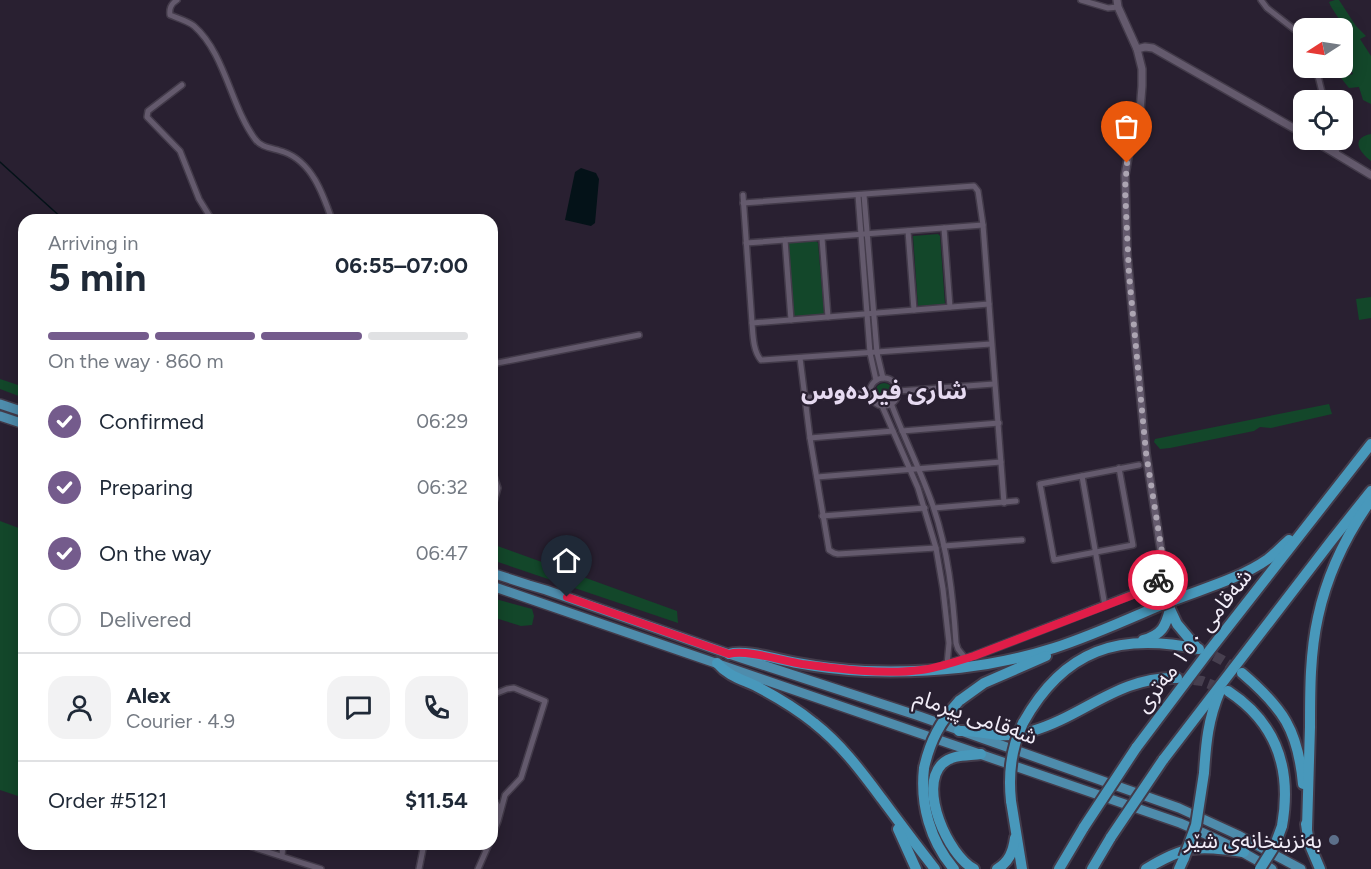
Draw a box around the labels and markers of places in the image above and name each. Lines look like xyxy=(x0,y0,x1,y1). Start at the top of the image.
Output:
pin xyxy=(1101,101,1152,163)
pin xyxy=(541,535,592,597)
place label: بەنزینخانەی شێر xyxy=(1183,827,1322,854)
marker: بەنزینخانەی شێر xyxy=(1327,833,1341,847)

